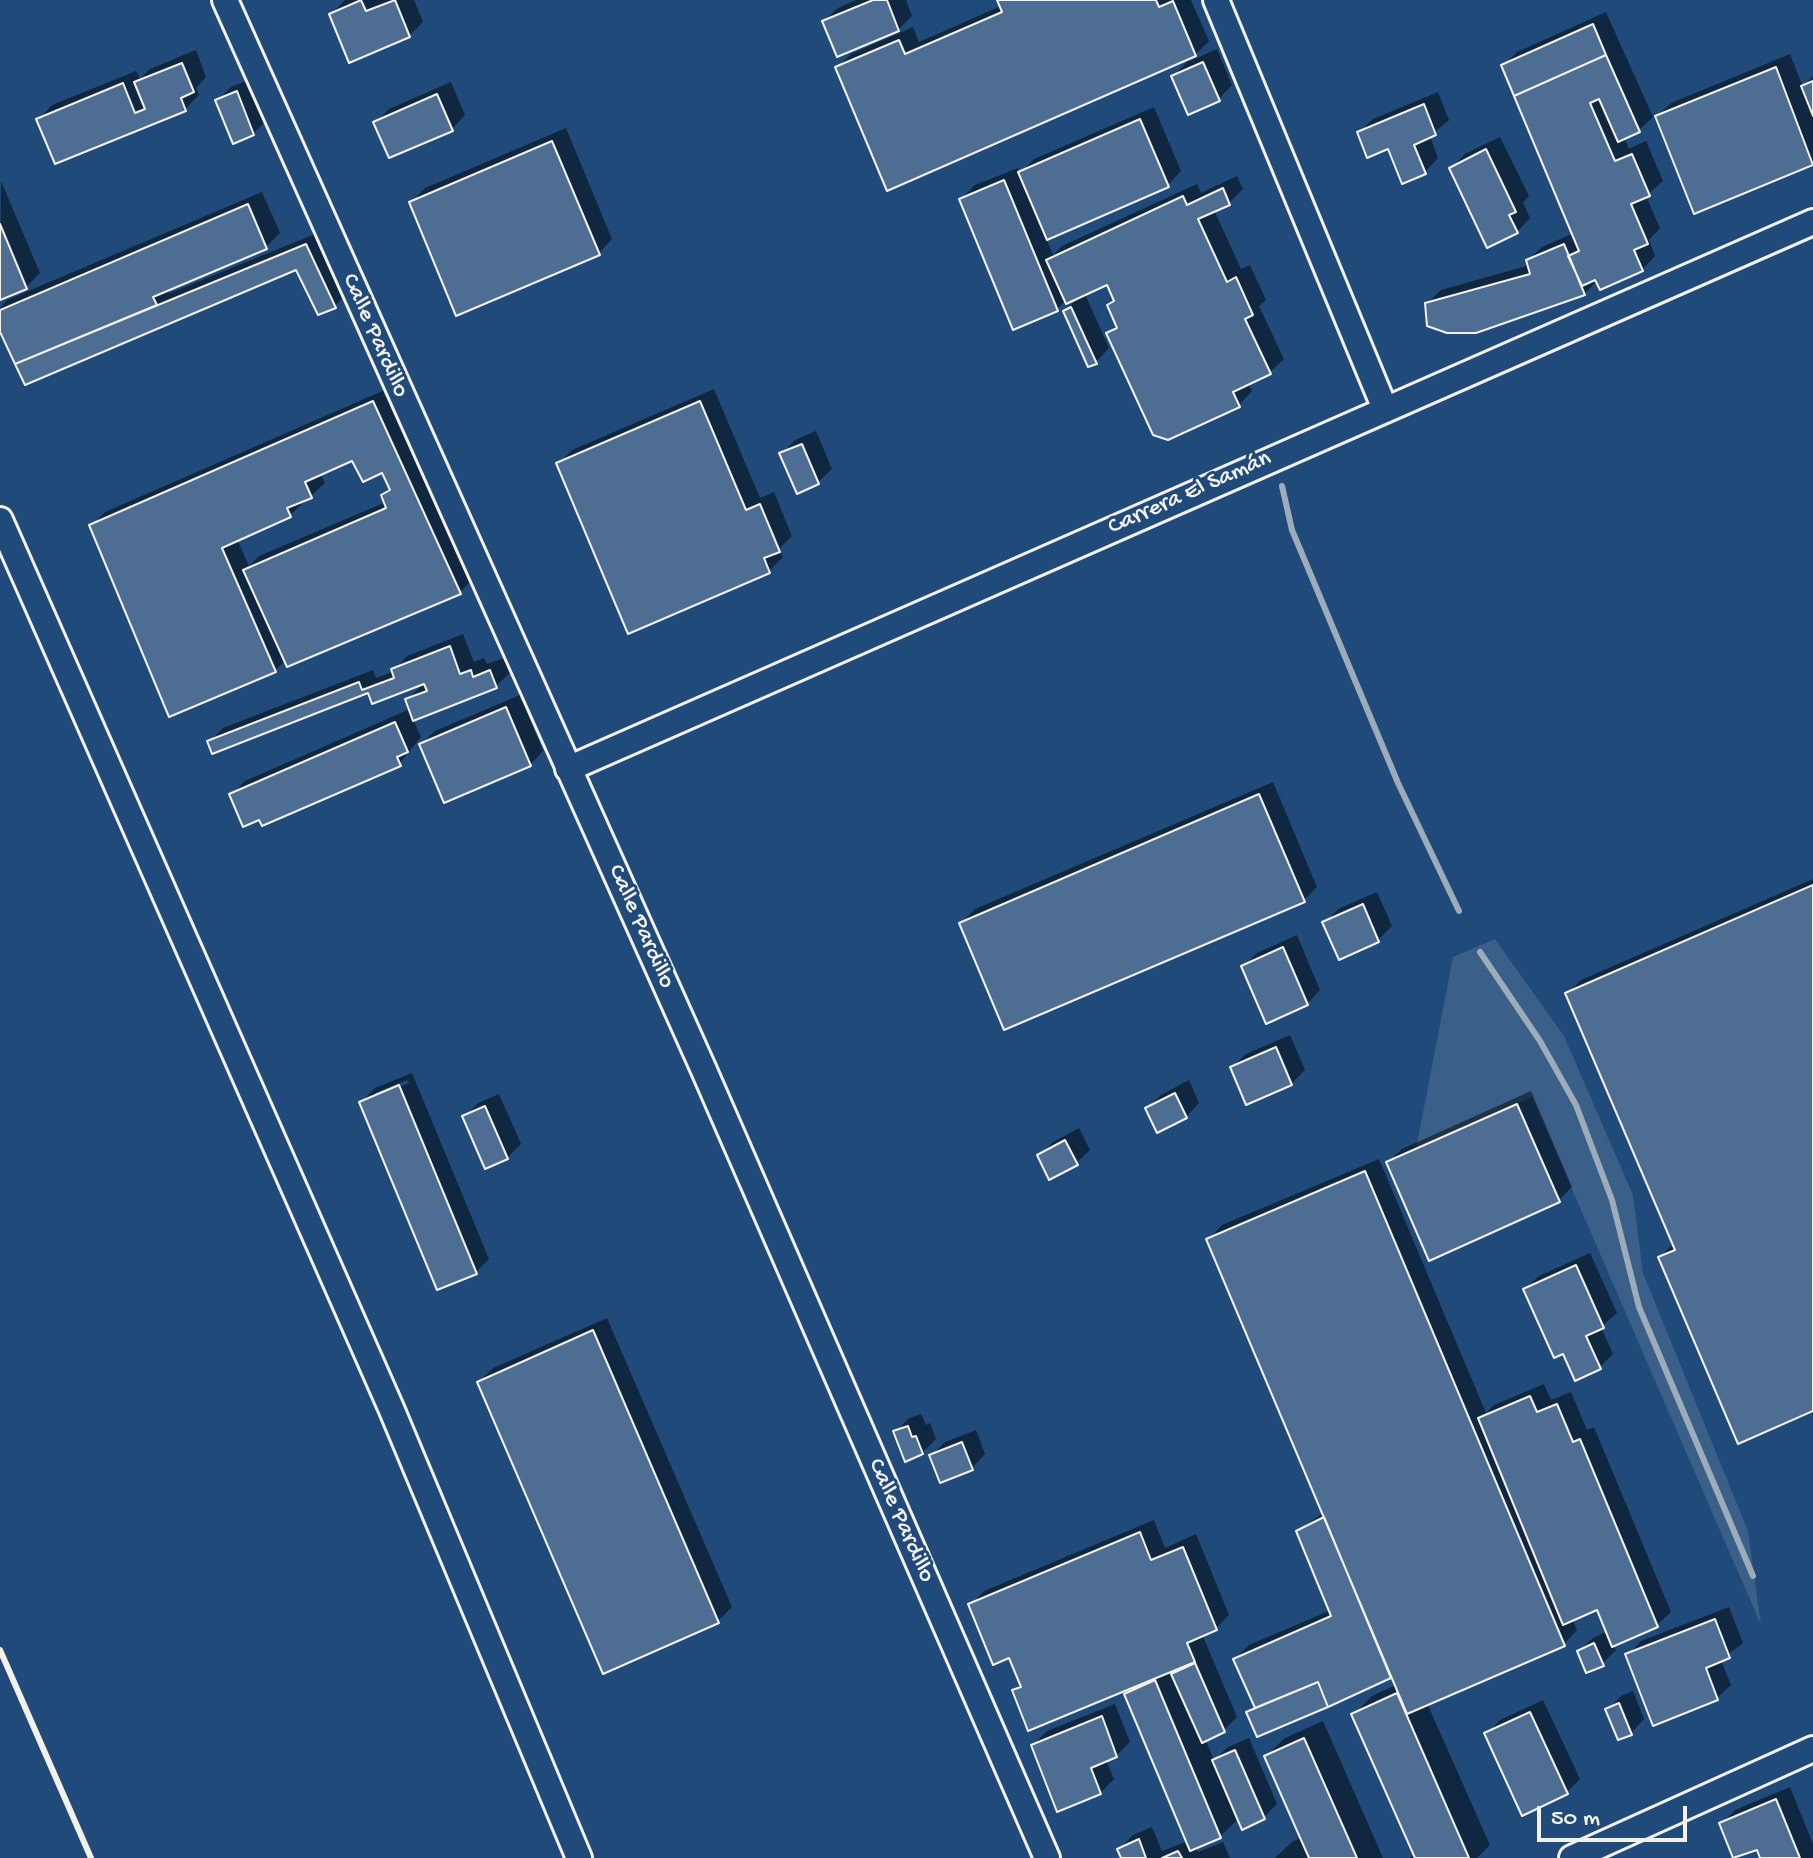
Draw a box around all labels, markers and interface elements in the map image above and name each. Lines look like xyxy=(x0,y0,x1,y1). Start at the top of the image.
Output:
street label: Calle Pardillo xyxy=(334,270,414,402)
street label: Carrera El Samán xyxy=(1104,445,1276,543)
street label: Calle Pardillo xyxy=(600,861,680,993)
street label: Calle Pardillo xyxy=(860,1455,940,1587)
scale bar xyxy=(1541,1790,1691,1840)
text: 50 m xyxy=(1551,1805,1600,1834)

